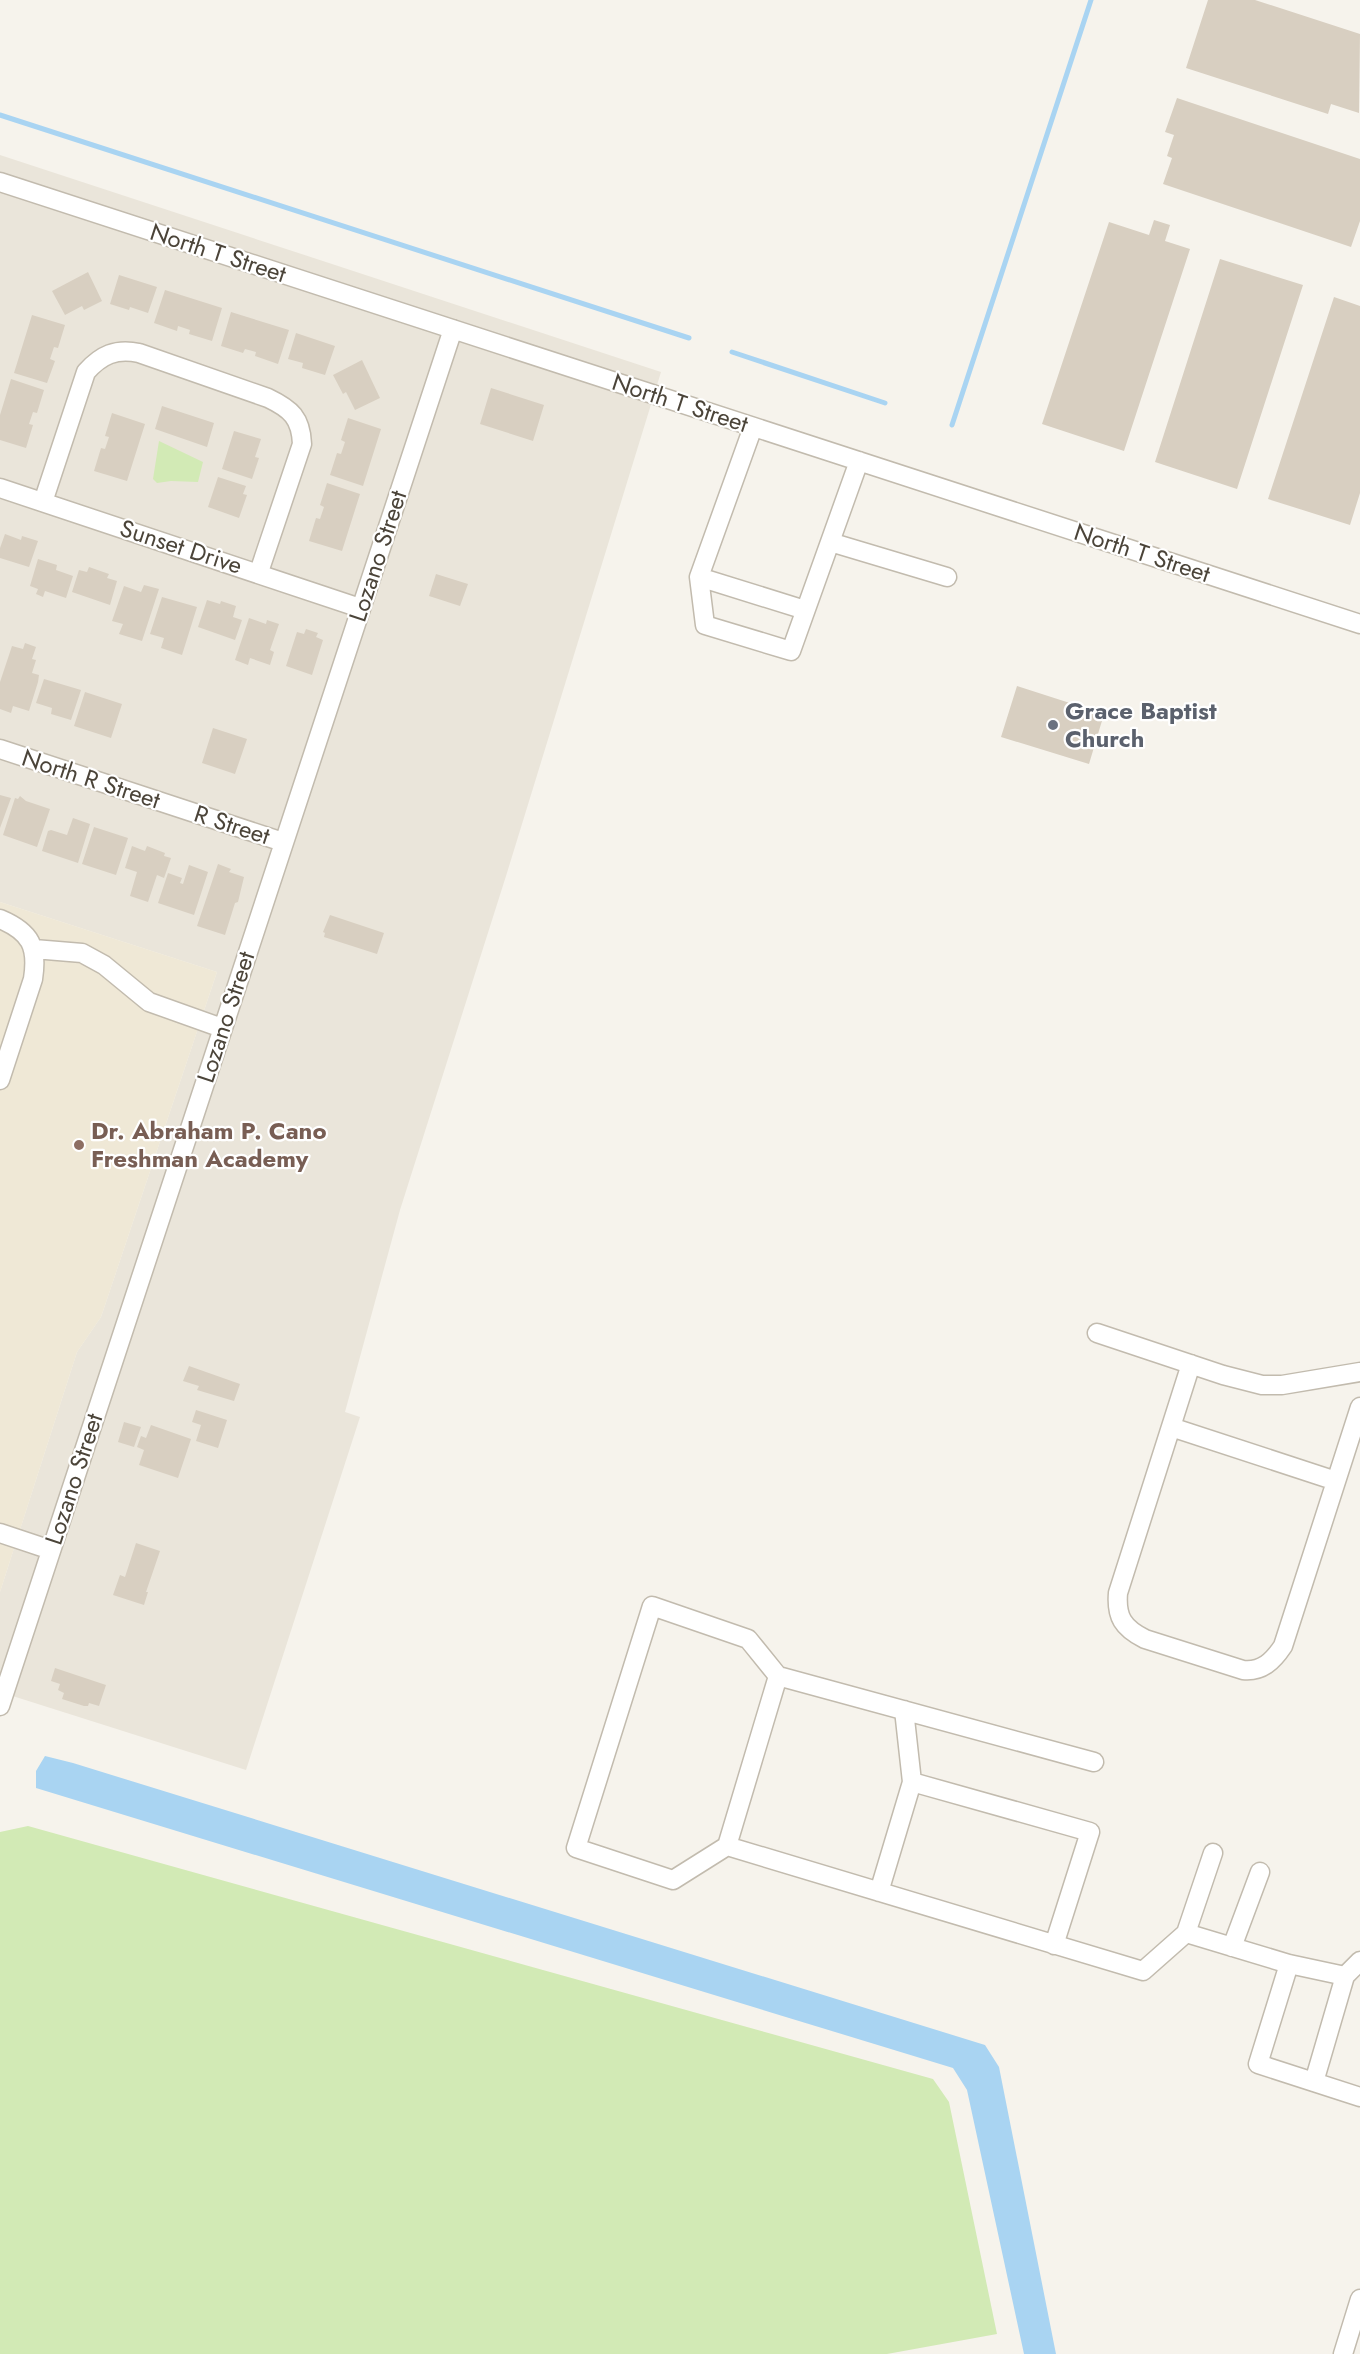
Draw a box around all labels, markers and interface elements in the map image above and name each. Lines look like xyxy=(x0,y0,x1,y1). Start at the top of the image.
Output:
street label: North T Street xyxy=(146,214,291,291)
street label: North T Street xyxy=(608,364,753,441)
street label: Lozano Street xyxy=(340,485,415,626)
street label: Sunset Drive xyxy=(115,510,247,583)
street label: North T Street xyxy=(1070,514,1215,591)
place label: Grace Baptist Church xyxy=(1065,693,1217,756)
marker: Grace Baptist Church xyxy=(1046,718,1060,732)
street label: North R Street xyxy=(18,740,165,817)
street label: R Street xyxy=(190,796,275,853)
street label: Lozano Street xyxy=(188,946,263,1087)
place label: Dr. Abraham P. Cano Freshman Academy xyxy=(91,1113,327,1176)
marker: Dr. Abraham P. Cano Freshman Academy xyxy=(72,1138,86,1152)
street label: Lozano Street xyxy=(36,1408,111,1549)

